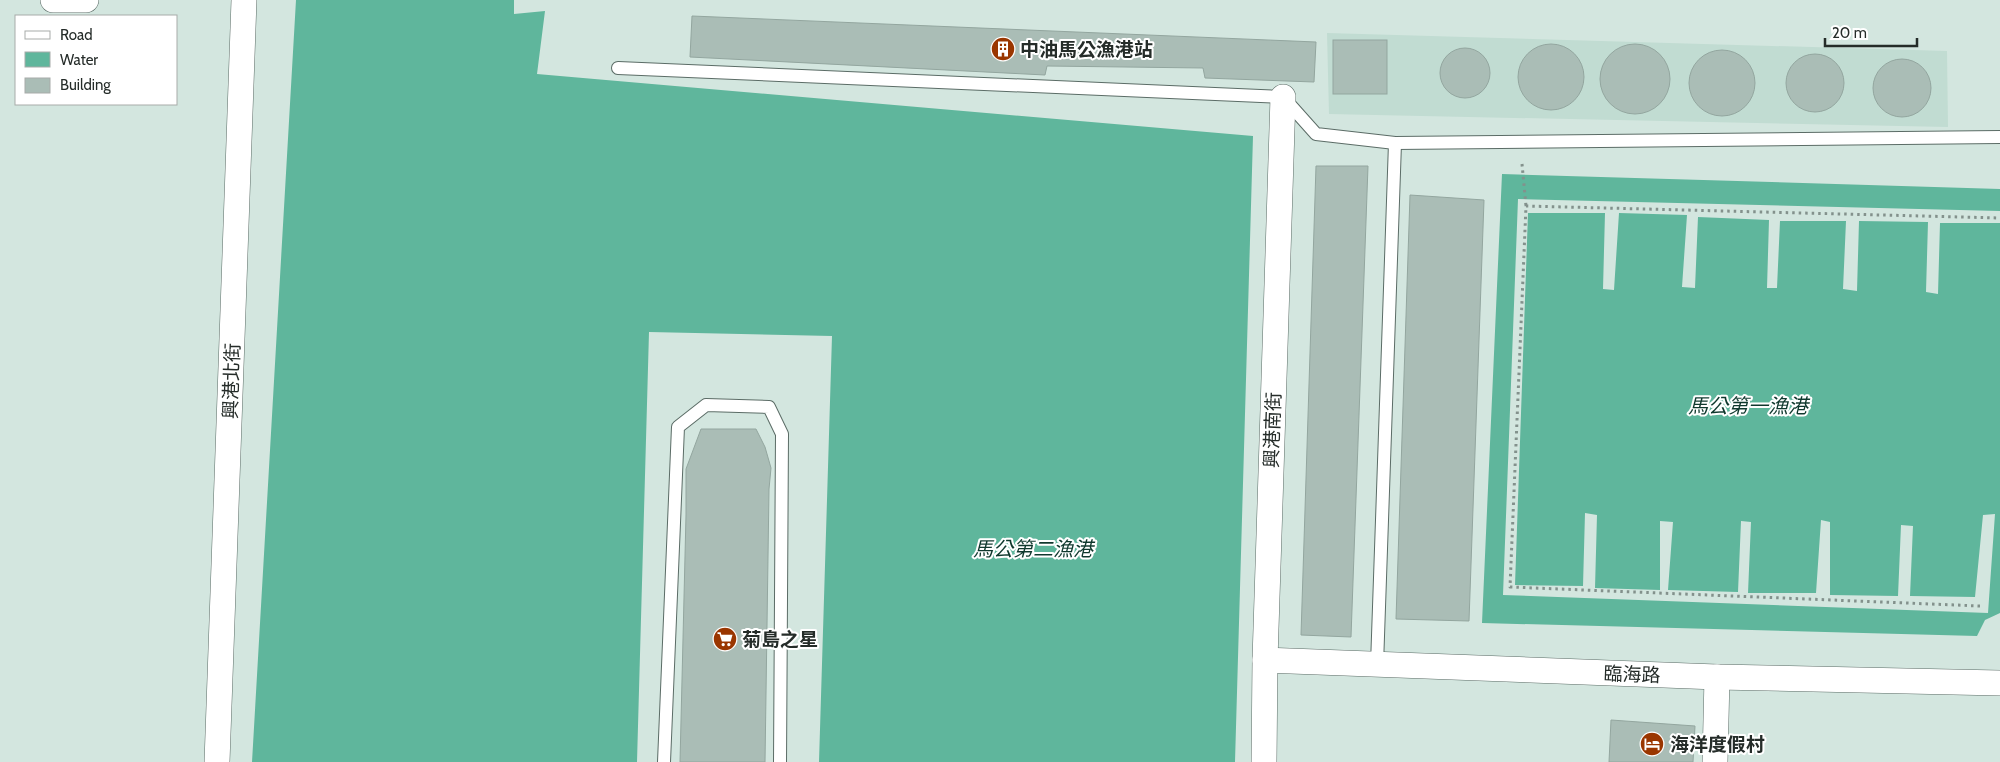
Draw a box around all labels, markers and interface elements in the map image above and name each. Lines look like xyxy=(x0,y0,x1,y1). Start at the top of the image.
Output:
legend xyxy=(15,15,178,105)
scale bar xyxy=(1825,15,1918,47)
text: 20 m xyxy=(1832,24,1867,42)
text: Road xyxy=(60,26,93,44)
building icon: 中油馬公漁港站 xyxy=(990,36,1016,62)
place label: 中油馬公漁港站 xyxy=(1020,38,1153,61)
text: Water xyxy=(60,51,98,69)
text: Building xyxy=(60,76,111,94)
street label: 興港北街 xyxy=(219,343,244,419)
street label: 興港南街 xyxy=(1260,392,1285,468)
water label: 馬公第一漁港 xyxy=(1688,394,1811,418)
water label: 馬公第二漁港 xyxy=(973,537,1096,561)
supermarket icon: 菊島之星 xyxy=(712,626,738,652)
place label: 菊島之星 xyxy=(742,628,818,651)
street label: 臨海路 xyxy=(1603,662,1661,687)
hotel icon: 海洋度假村 xyxy=(1639,731,1665,757)
place label: 海洋度假村 xyxy=(1670,733,1765,756)

